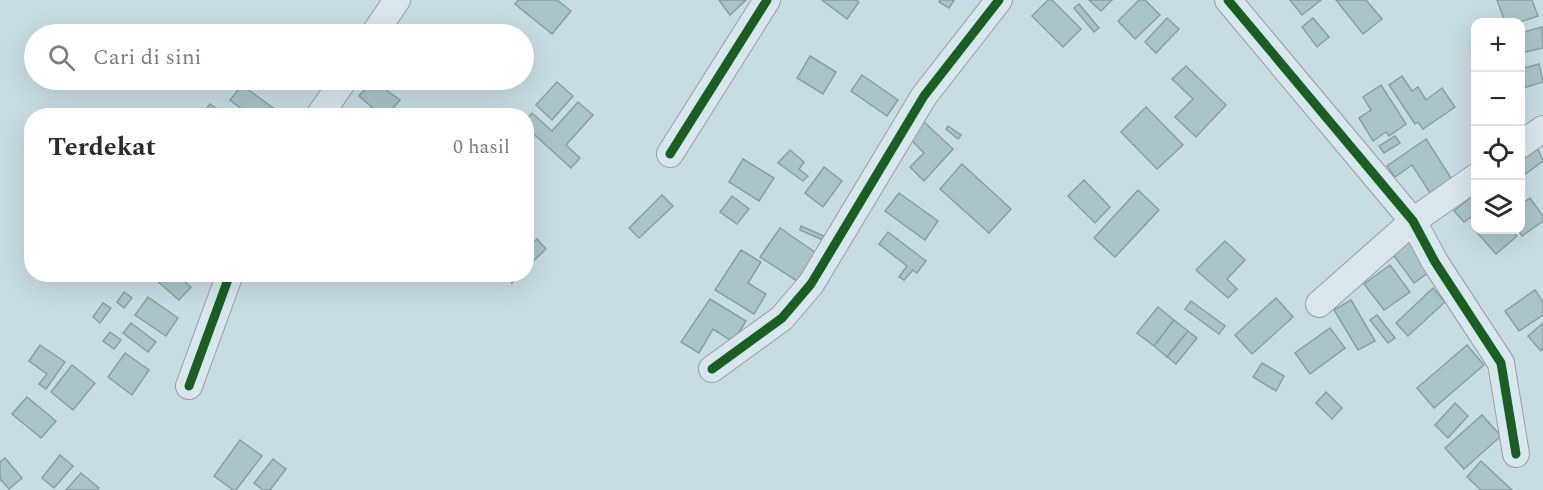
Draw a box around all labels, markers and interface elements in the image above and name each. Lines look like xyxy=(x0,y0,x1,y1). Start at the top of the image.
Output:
map controls xyxy=(1471,18,1525,234)
button: + xyxy=(1471,18,1525,72)
search box xyxy=(24,24,534,90)
icon: search xyxy=(45,41,78,74)
text: Cari di sini xyxy=(93,41,202,74)
button: − xyxy=(1471,72,1525,126)
button: locate xyxy=(1471,126,1525,180)
text: Terdekat xyxy=(48,127,156,167)
text: 0 hasil xyxy=(453,132,510,162)
button: layers xyxy=(1471,180,1525,234)

